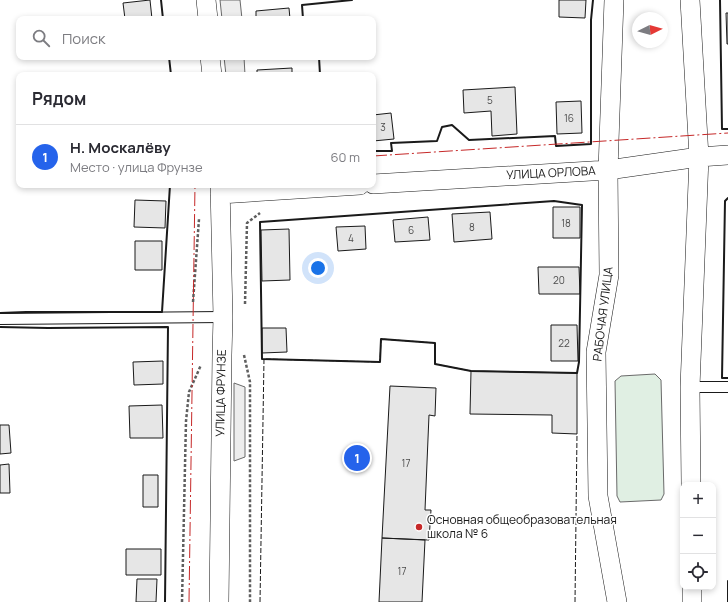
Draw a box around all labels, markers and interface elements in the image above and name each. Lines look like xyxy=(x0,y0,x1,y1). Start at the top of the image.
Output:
north arrow xyxy=(632,12,668,48)
search box xyxy=(16,16,376,60)
icon: search xyxy=(30,27,52,49)
text: Поиск xyxy=(62,28,106,49)
text: Рядом xyxy=(32,87,86,110)
house number: 5 xyxy=(487,93,493,107)
house number: 16 xyxy=(564,111,574,125)
house number: 3 xyxy=(380,120,386,134)
text: Н. Москалёву xyxy=(70,137,171,158)
text: 1 xyxy=(42,148,48,166)
text: 60 m xyxy=(330,148,360,166)
text: Место · улица Фрунзе xyxy=(70,158,203,176)
street label: УЛИЦА ОРЛОВА xyxy=(506,162,597,183)
house number: 18 xyxy=(561,216,571,230)
house number: 8 xyxy=(469,220,475,234)
house number: 6 xyxy=(408,223,414,237)
house number: 4 xyxy=(348,231,354,245)
your location xyxy=(308,258,328,278)
street label: РАБОЧАЯ УЛИЦА xyxy=(588,265,617,362)
house number: 20 xyxy=(553,273,565,287)
house number: 22 xyxy=(558,336,570,350)
street label: УЛИЦА ФРУНЗЕ xyxy=(211,349,230,437)
pin: 1 xyxy=(344,443,370,473)
house number: 17 xyxy=(402,456,410,470)
map controls xyxy=(680,482,716,590)
button: + xyxy=(680,482,716,518)
place label: Основная общеобразовательная школа № 6 xyxy=(427,511,617,542)
button: − xyxy=(680,518,716,554)
marker: Основная общеобразовательная школа № 6 xyxy=(414,522,424,532)
button: locate xyxy=(680,554,716,590)
house number: 17 xyxy=(398,564,406,578)

